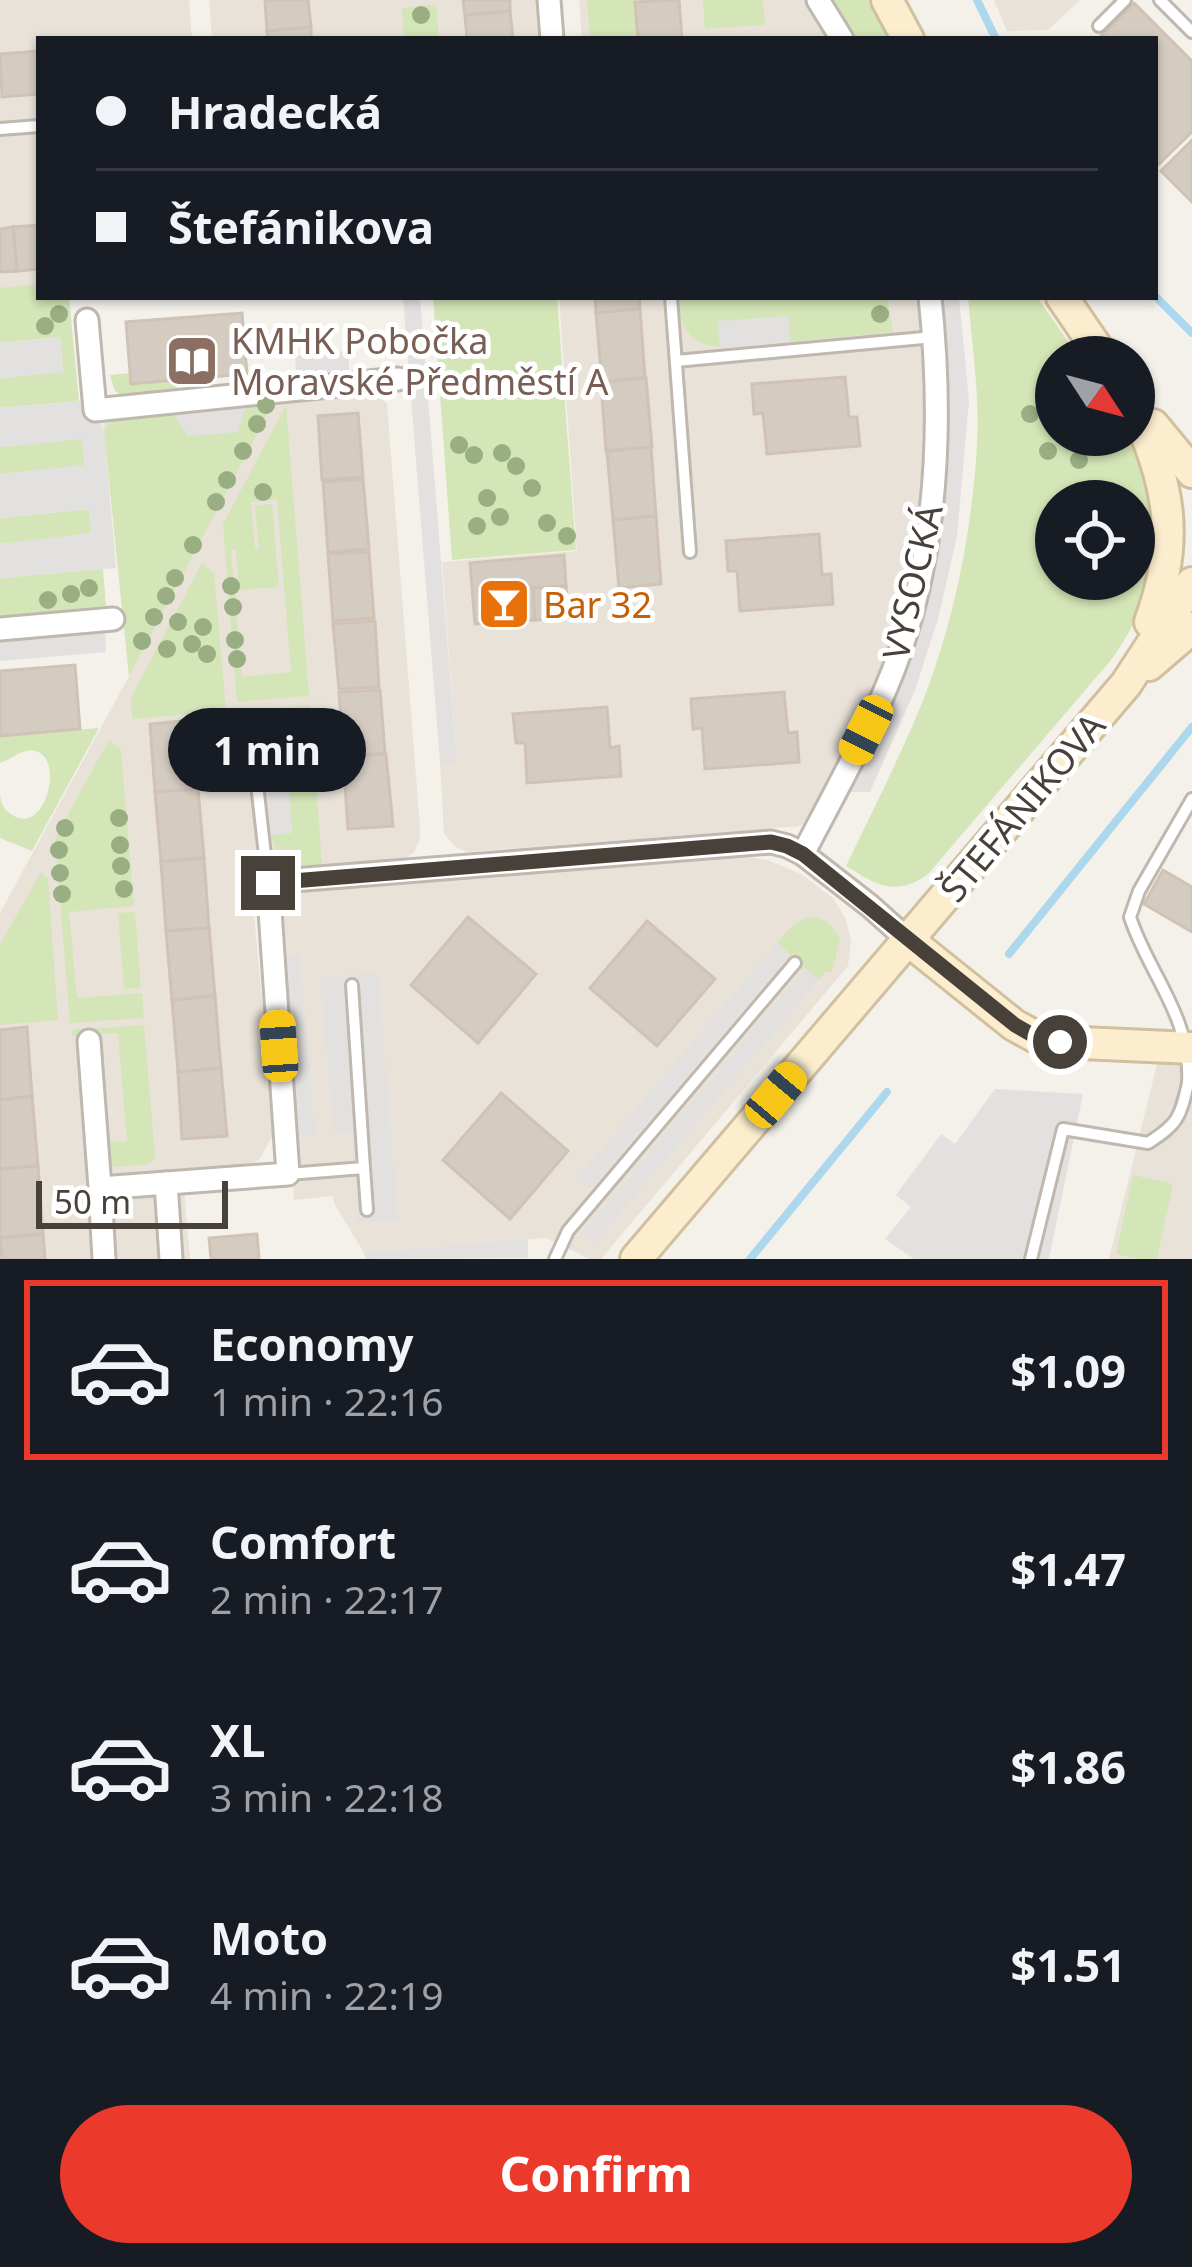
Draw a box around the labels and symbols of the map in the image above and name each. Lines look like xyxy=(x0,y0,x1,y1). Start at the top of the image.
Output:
place label: KMHK Pobočka Moravské Předměstí A xyxy=(231,316,608,406)
library icon: KMHK Pobočka Moravské Předměstí A xyxy=(164,333,220,389)
north arrow xyxy=(1035,336,1155,456)
street label: VYSOCKÁ xyxy=(870,500,954,664)
bar icon: Bar 32 xyxy=(476,576,532,632)
place label: Bar 32 xyxy=(543,580,652,629)
car xyxy=(834,690,898,770)
street label: ŠTEFÁNIKOVA xyxy=(928,702,1116,912)
callout: 1 min xyxy=(169,709,367,793)
route end xyxy=(241,856,295,910)
car xyxy=(259,1009,299,1083)
route start xyxy=(1033,1015,1087,1069)
car xyxy=(739,1056,813,1134)
scale bar xyxy=(36,1175,228,1228)

